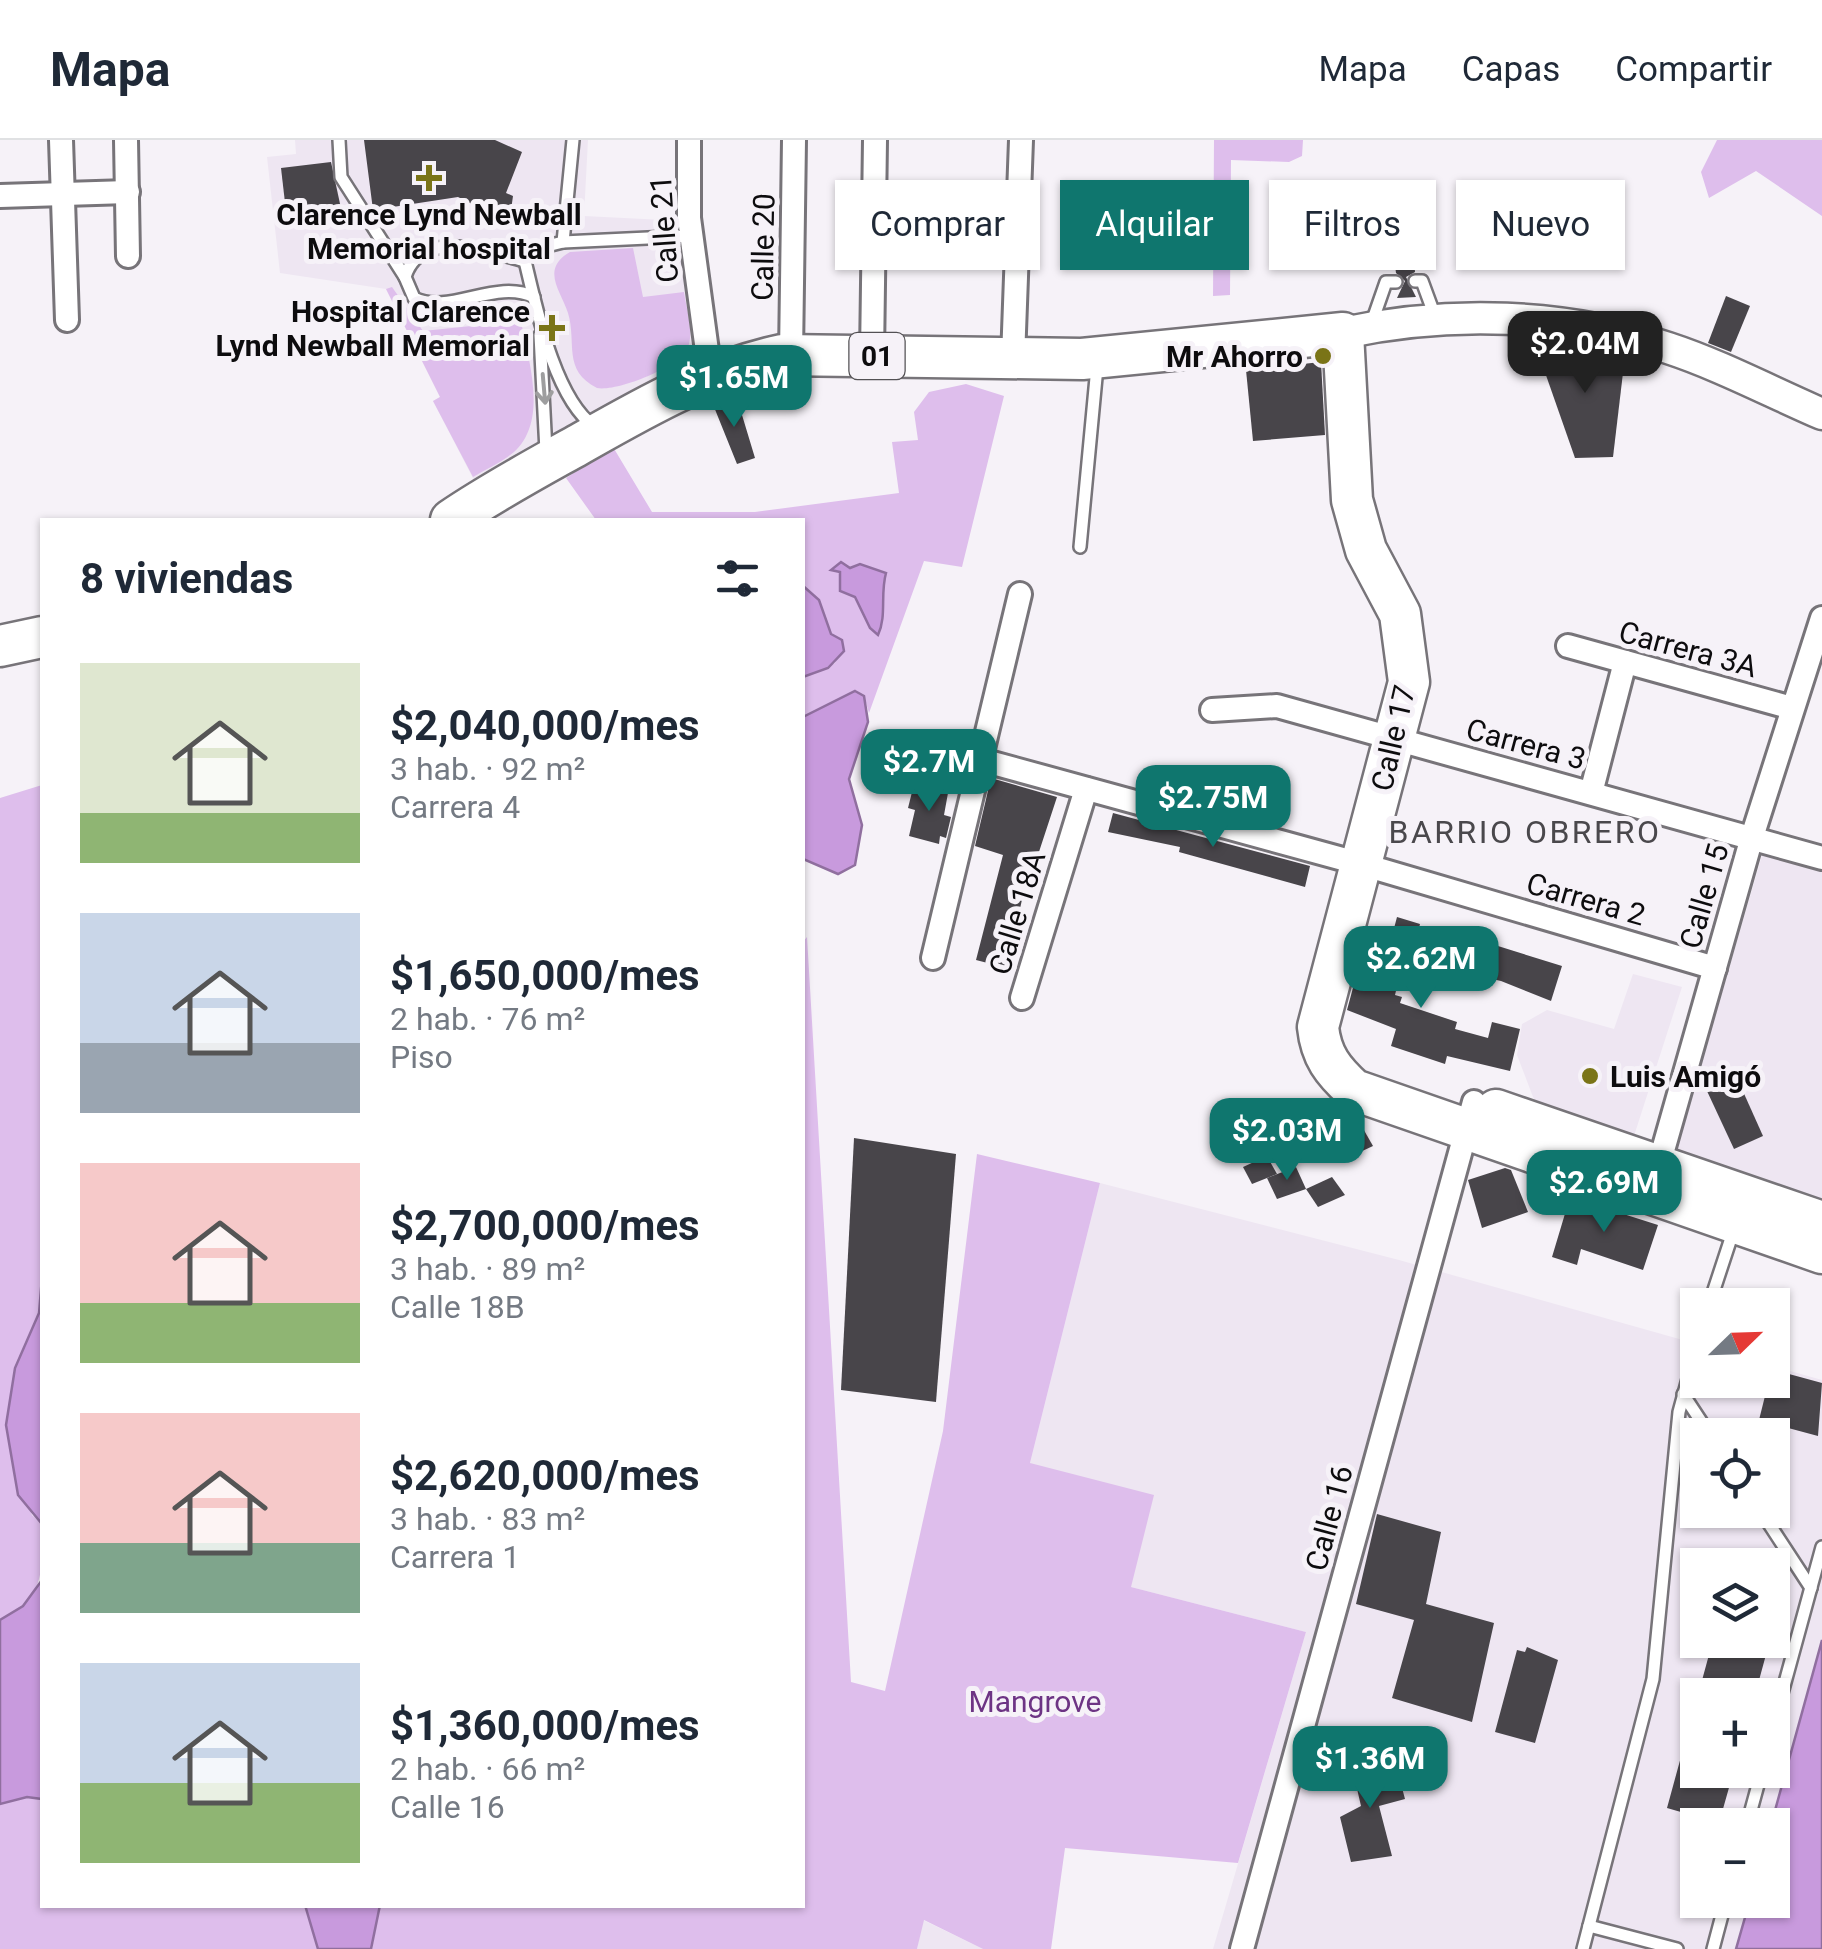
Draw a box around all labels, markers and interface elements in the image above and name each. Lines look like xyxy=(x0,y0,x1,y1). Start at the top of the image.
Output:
text: Mapa xyxy=(50,41,170,98)
text: Mapa xyxy=(1318,49,1407,90)
text: Capas xyxy=(1462,49,1560,90)
text: Compartir xyxy=(1615,49,1772,90)
marker: Clarence Lynd Newball Memorial hospital xyxy=(416,165,442,191)
street label: Calle 21 xyxy=(643,174,685,284)
chip: Comprar xyxy=(835,180,1040,270)
chip: Alquilar xyxy=(1060,180,1249,270)
chip: Filtros xyxy=(1269,180,1436,270)
chip: Nuevo xyxy=(1456,180,1625,270)
street label: Calle 20 xyxy=(745,193,781,301)
place label: Clarence Lynd Newball Memorial hospital xyxy=(276,197,582,266)
place label: Hospital Clarence Lynd Newball Memorial xyxy=(215,294,530,363)
pin: $2.04M xyxy=(1504,311,1666,396)
marker: Hospital Clarence Lynd Newball Memorial xyxy=(539,315,565,341)
text: $2.04M xyxy=(1530,324,1640,362)
road number: 01 xyxy=(850,333,904,379)
place label: Mr Ahorro xyxy=(1166,339,1303,374)
pin: $1.65M xyxy=(653,345,815,430)
marker: Mr Ahorro xyxy=(1312,345,1334,367)
text: $1.65M xyxy=(679,358,789,396)
one-way arrow xyxy=(535,373,554,405)
icon: filters xyxy=(710,551,765,606)
text: 8 viviendas xyxy=(80,554,293,603)
street label: Carrera 3A xyxy=(1615,614,1761,684)
street label: Calle 17 xyxy=(1364,682,1422,794)
text: $2,040,000/mes xyxy=(390,701,700,750)
icon: home xyxy=(160,703,280,823)
street label: Carrera 3 xyxy=(1463,711,1589,777)
pin: $2.7M xyxy=(859,729,999,814)
text: $2.7M xyxy=(883,742,975,780)
text: 3 hab. · 92 m² xyxy=(390,750,585,788)
pin: $2.75M xyxy=(1132,765,1294,850)
text: $2.75M xyxy=(1158,778,1268,816)
text: Carrera 4 xyxy=(390,788,520,826)
district label: BARRIO OBRERO xyxy=(1389,813,1662,851)
street label: Calle 15 xyxy=(1672,840,1736,952)
street label: Calle 18A xyxy=(982,847,1052,979)
street label: Carrera 2 xyxy=(1523,865,1649,933)
pin: $2.62M xyxy=(1340,926,1502,1011)
text: $2.62M xyxy=(1366,939,1476,977)
text: $1,650,000/mes xyxy=(390,951,700,1000)
icon: home xyxy=(160,953,280,1073)
text: 2 hab. · 76 m² xyxy=(390,1000,585,1038)
text: Piso xyxy=(390,1038,453,1076)
place label: Luis Amigó xyxy=(1610,1059,1761,1094)
marker: Luis Amigó xyxy=(1579,1065,1601,1087)
pin: $2.03M xyxy=(1206,1098,1368,1183)
text: $2.03M xyxy=(1232,1111,1342,1149)
pin: $2.69M xyxy=(1523,1150,1685,1235)
text: $2.69M xyxy=(1549,1163,1659,1201)
text: $2,700,000/mes xyxy=(390,1201,700,1250)
icon: home xyxy=(160,1203,280,1323)
text: 3 hab. · 89 m² xyxy=(390,1250,585,1288)
text: Calle 18B xyxy=(390,1288,525,1326)
north arrow xyxy=(1680,1288,1790,1398)
map controls xyxy=(1680,1288,1790,1918)
button: locate xyxy=(1680,1418,1790,1528)
text: $2,620,000/mes xyxy=(390,1451,700,1500)
icon: home xyxy=(160,1453,280,1573)
street label: Calle 16 xyxy=(1298,1462,1360,1574)
text: 3 hab. · 83 m² xyxy=(390,1500,585,1538)
text: Carrera 1 xyxy=(390,1538,520,1576)
button: layers xyxy=(1680,1548,1790,1658)
button: + xyxy=(1680,1678,1790,1788)
park label: Mangrove xyxy=(969,1684,1101,1719)
text: $1,360,000/mes xyxy=(390,1701,700,1750)
icon: home xyxy=(160,1703,280,1823)
pin: $1.36M xyxy=(1289,1726,1451,1811)
text: $1.36M xyxy=(1315,1739,1425,1777)
text: 2 hab. · 66 m² xyxy=(390,1750,585,1788)
text: Calle 16 xyxy=(390,1788,505,1826)
button: − xyxy=(1680,1808,1790,1918)

